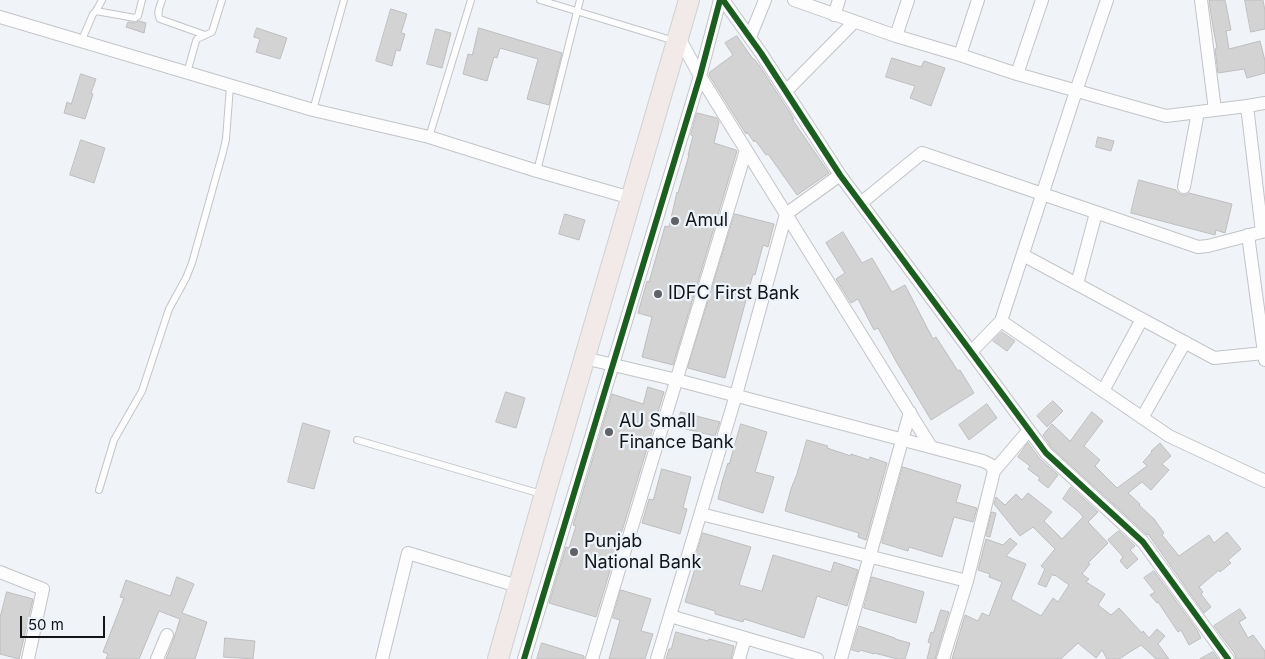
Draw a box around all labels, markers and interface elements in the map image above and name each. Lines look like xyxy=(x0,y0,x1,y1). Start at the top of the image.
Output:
place label: Amul xyxy=(685,210,728,232)
marker: Amul xyxy=(669,215,681,227)
place label: IDFC First Bank xyxy=(668,283,799,305)
marker: IDFC First Bank xyxy=(652,288,664,300)
place label: AU Small Finance Bank xyxy=(619,411,734,454)
marker: AU Small Finance Bank xyxy=(603,426,615,438)
place label: Punjab National Bank xyxy=(584,531,701,574)
marker: Punjab National Bank xyxy=(568,546,580,558)
scale bar xyxy=(22,606,108,638)
text: 50 m xyxy=(28,615,64,634)

